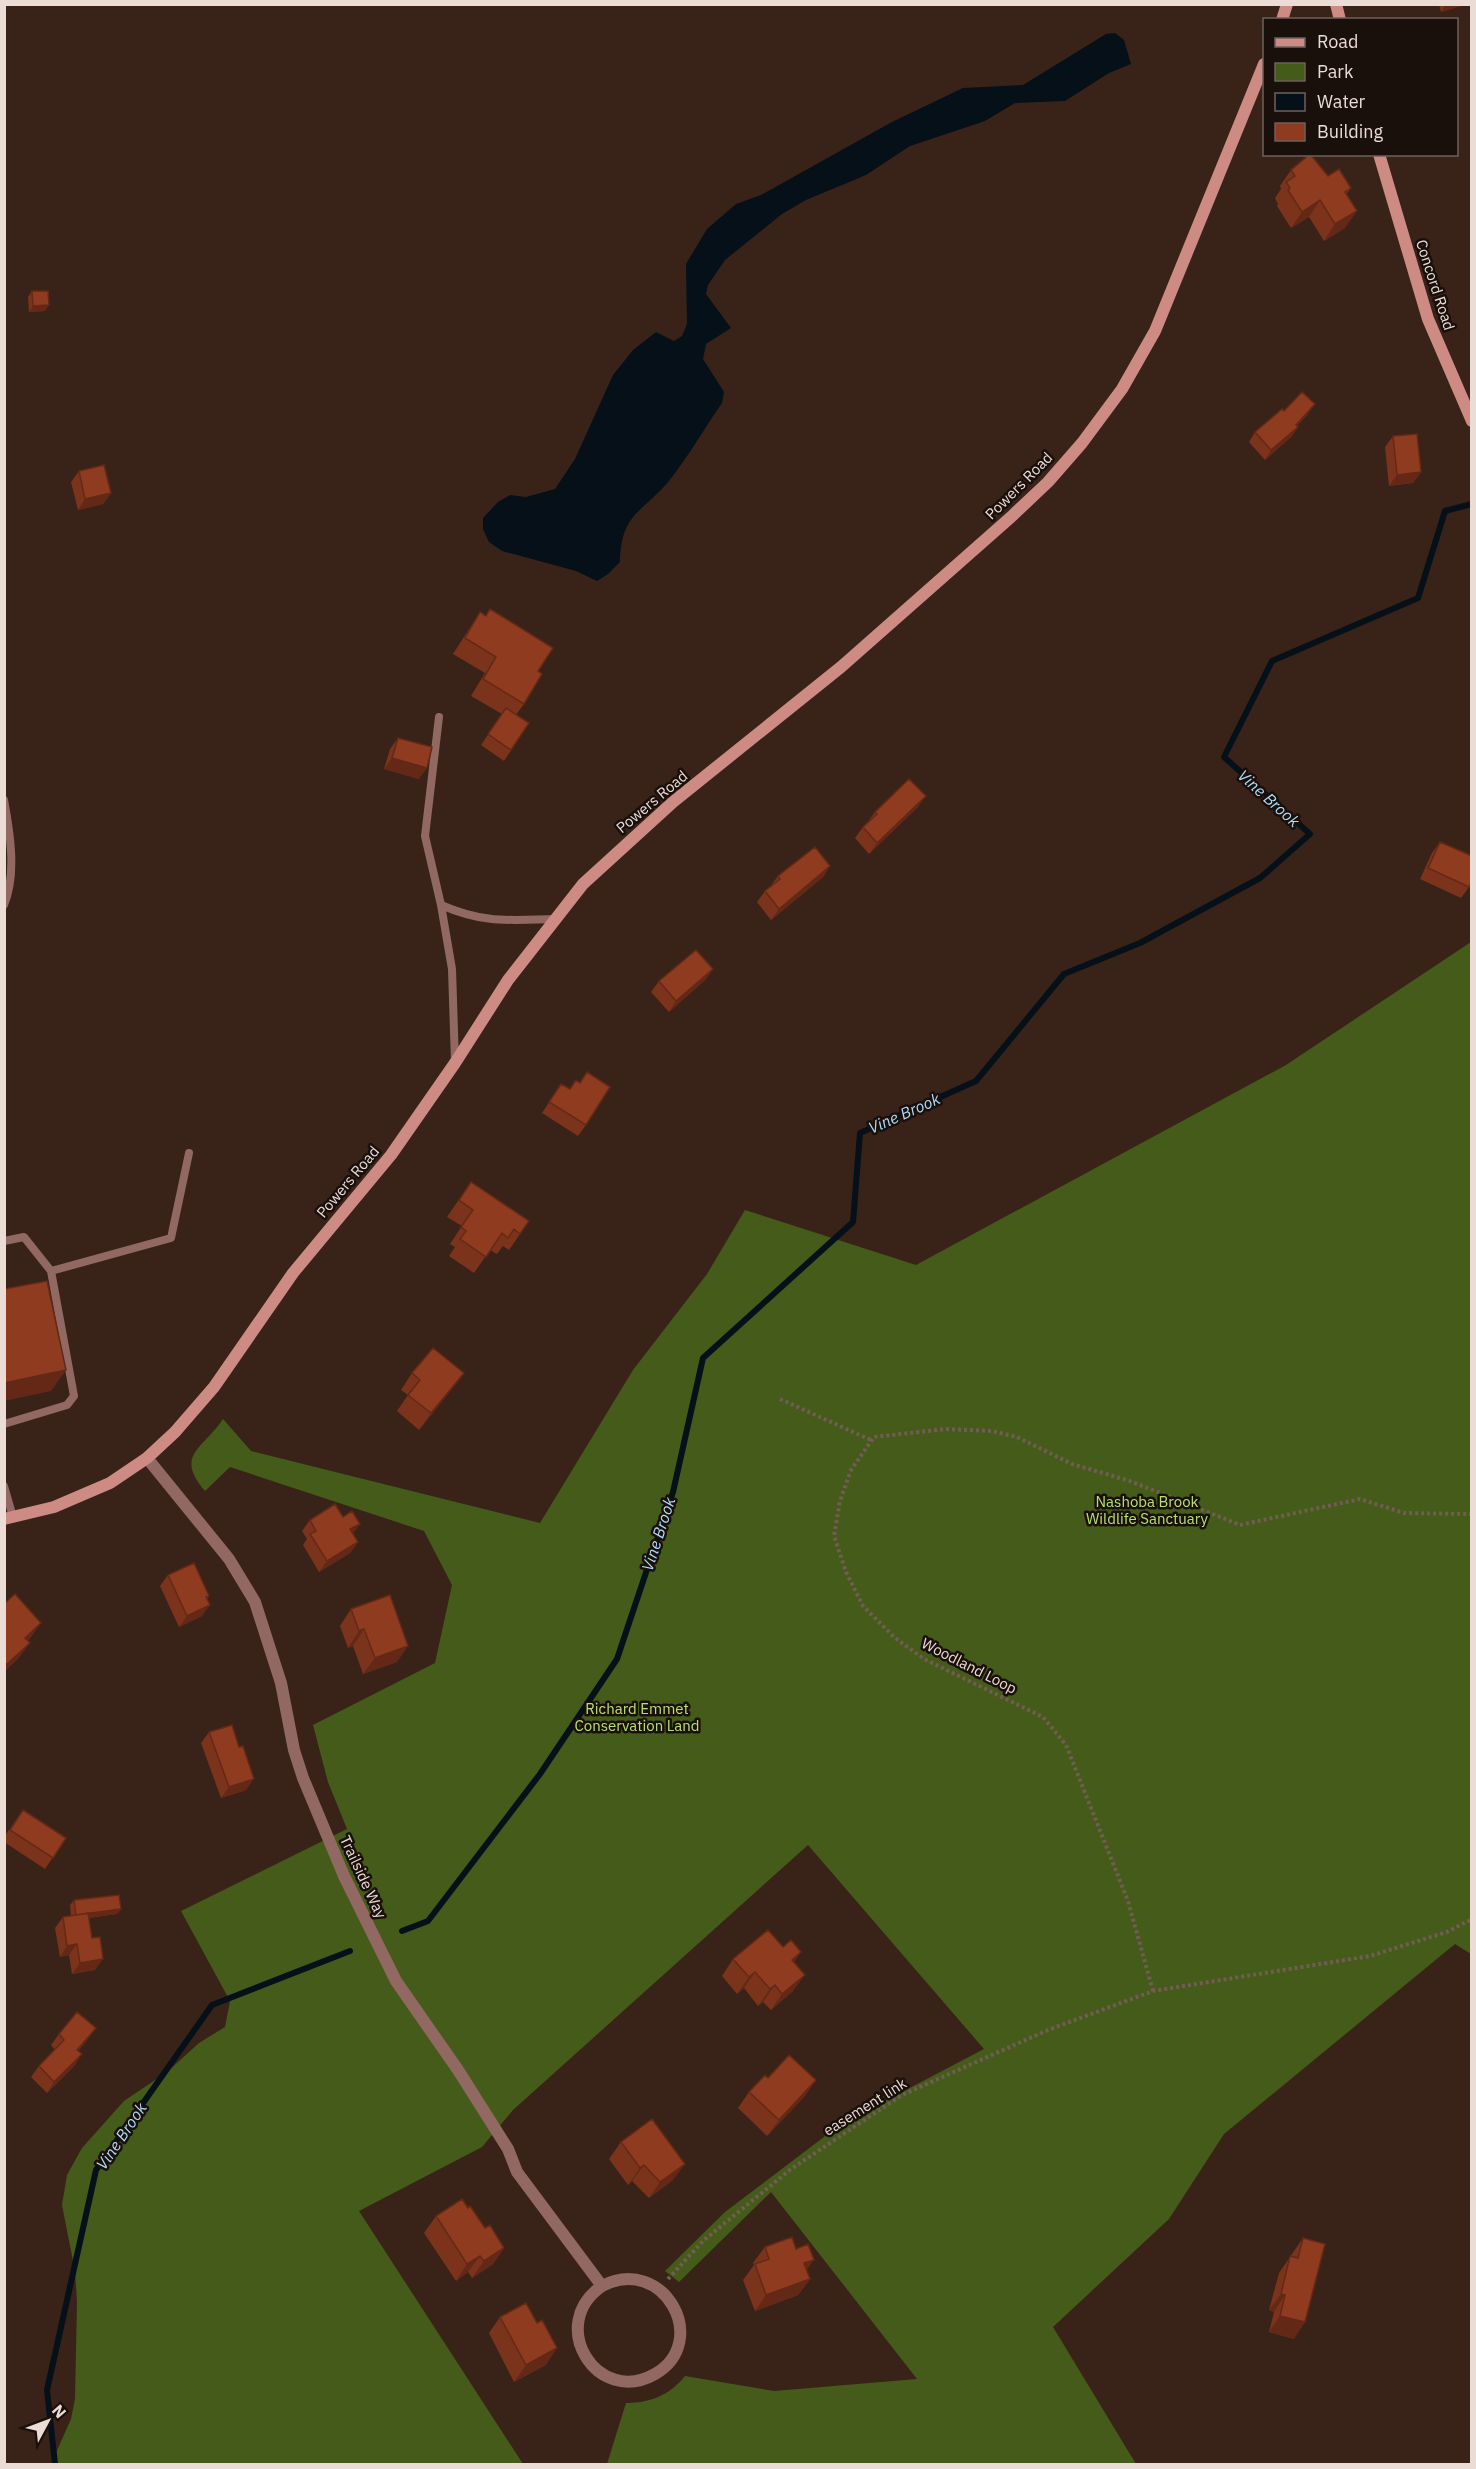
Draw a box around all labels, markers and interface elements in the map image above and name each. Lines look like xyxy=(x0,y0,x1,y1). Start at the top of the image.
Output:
legend xyxy=(1263,18,1458,156)
text: Road xyxy=(1317,30,1358,53)
text: Park xyxy=(1317,60,1354,83)
text: Water xyxy=(1317,90,1366,113)
text: Building xyxy=(1317,120,1384,143)
street label: Concord Road xyxy=(1412,237,1459,333)
street label: Powers Road xyxy=(981,448,1056,523)
water label: Vine Brook xyxy=(1234,765,1305,831)
street label: Powers Road xyxy=(612,766,691,837)
water label: Vine Brook xyxy=(865,1088,944,1138)
street label: Powers Road xyxy=(312,1142,383,1221)
park label: Nashoba Brook Wildlife Sanctuary xyxy=(1086,1492,1209,1528)
water label: Vine Brook xyxy=(637,1494,680,1573)
street label: Woodland Loop xyxy=(918,1633,1020,1698)
park label: Richard Emmet Conservation Land xyxy=(575,1699,699,1735)
street label: Trailside Way xyxy=(336,1832,391,1922)
street label: easement link xyxy=(820,2073,910,2140)
water label: Vine Brook xyxy=(91,2098,151,2173)
north arrow xyxy=(18,2391,78,2451)
text: N xyxy=(48,2400,71,2422)

